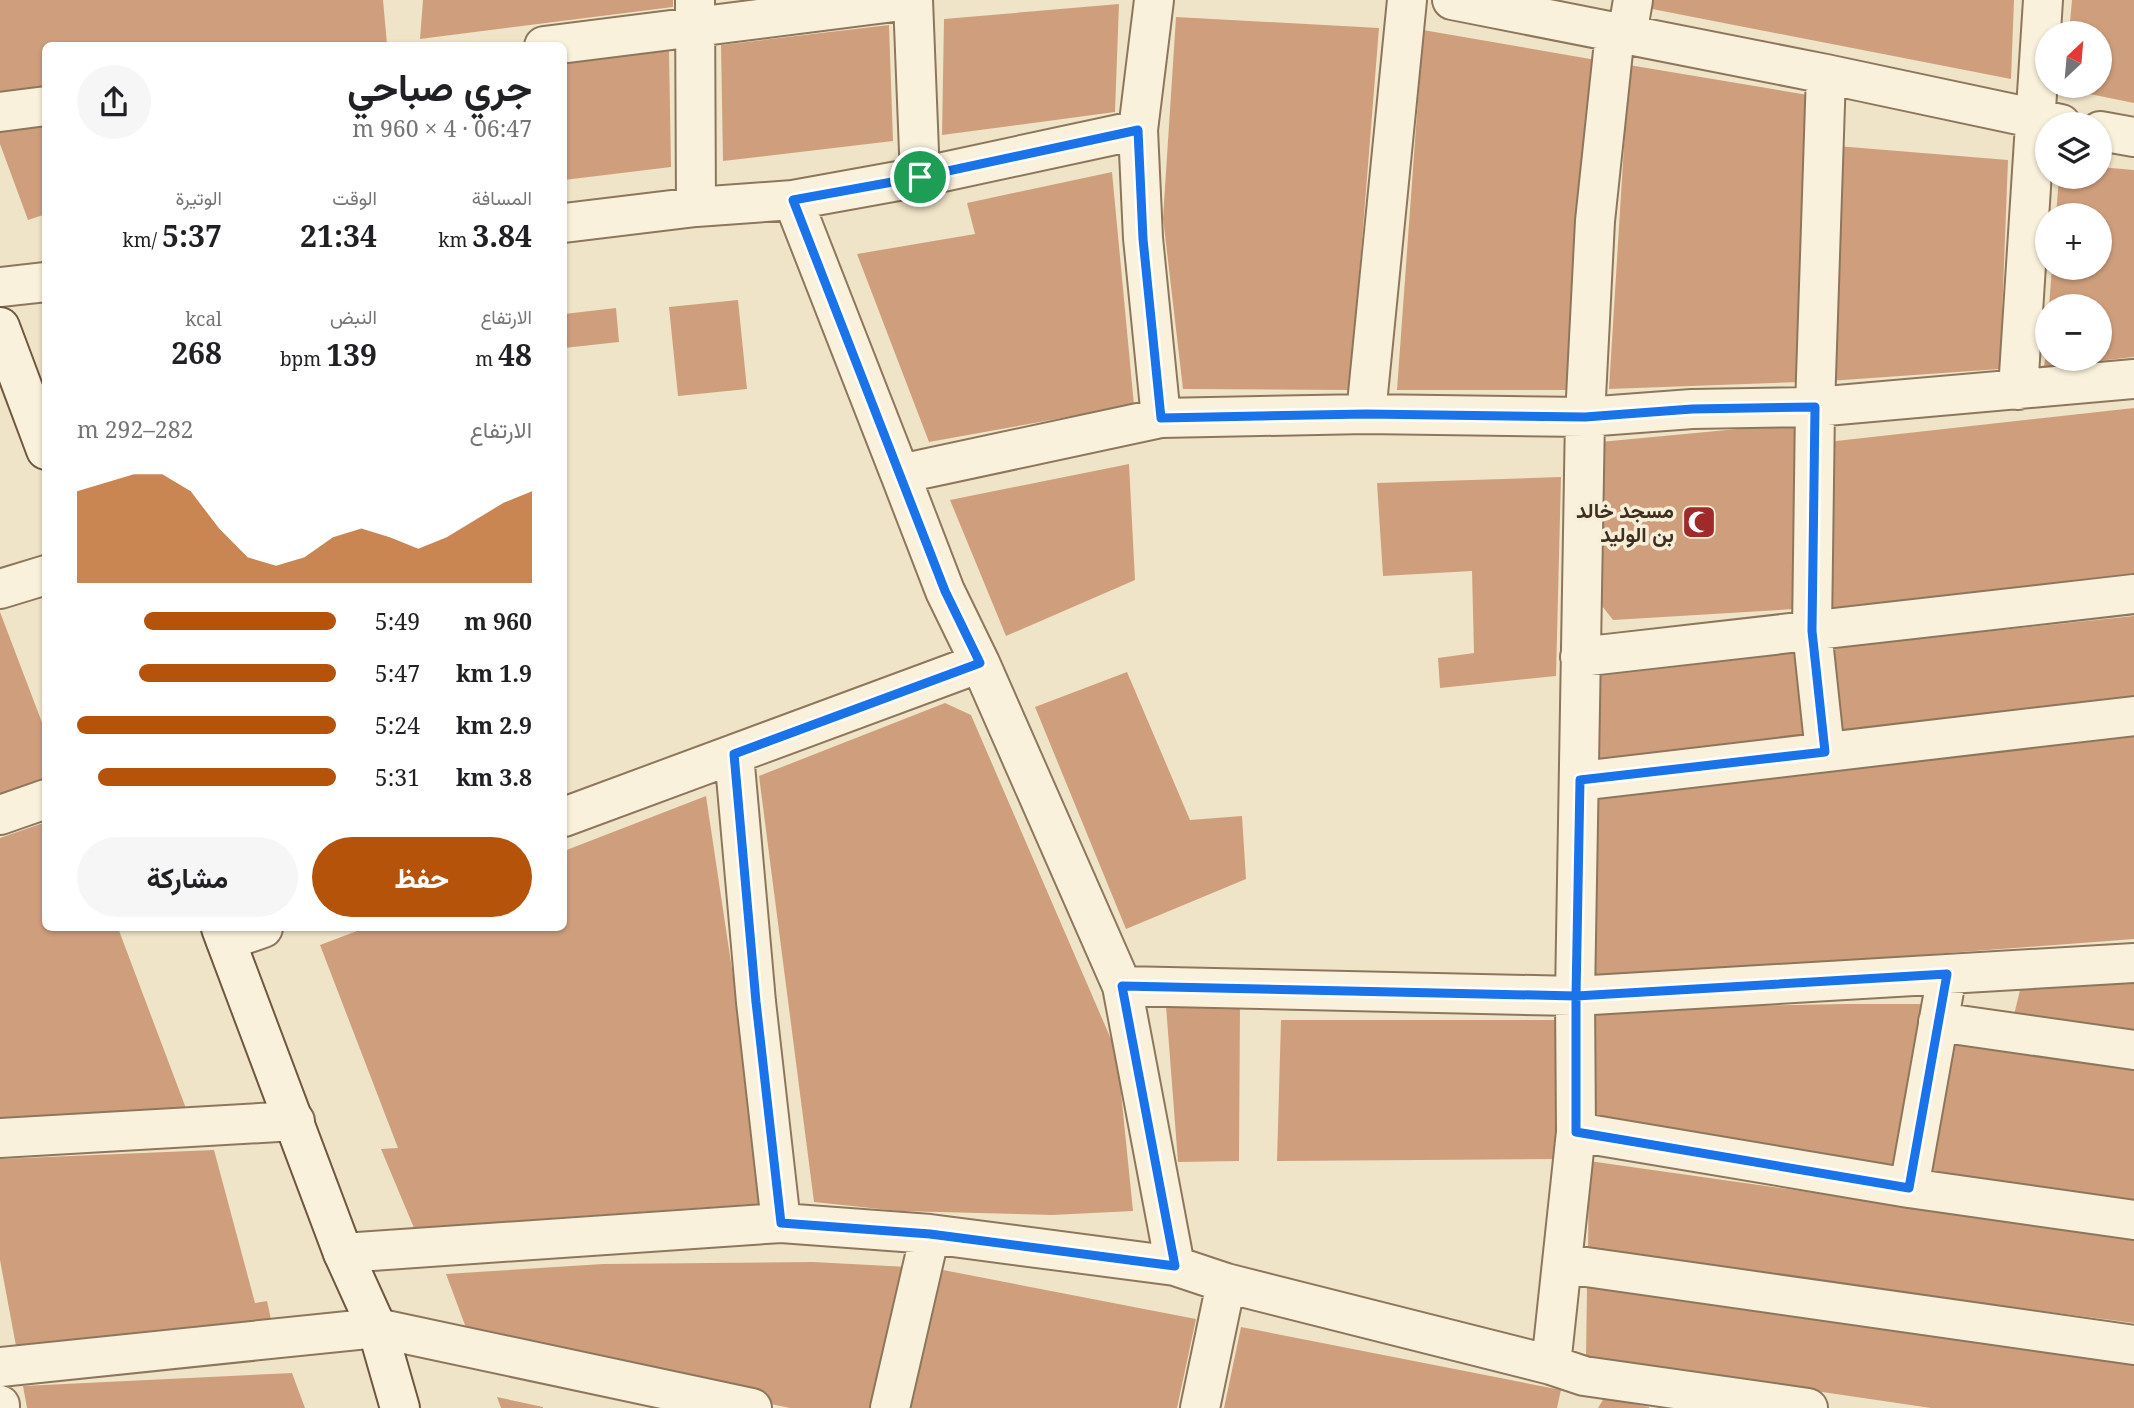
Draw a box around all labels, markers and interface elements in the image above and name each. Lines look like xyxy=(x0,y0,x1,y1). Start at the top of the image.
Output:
north arrow xyxy=(2035,21,2112,98)
map controls xyxy=(2035,21,2112,371)
text: جري صباحي xyxy=(347,60,532,112)
button: share xyxy=(77,65,151,139)
text: 06:47 · 4 × 960 m xyxy=(352,112,532,144)
button: layers xyxy=(2035,112,2112,189)
pin xyxy=(890,147,950,207)
icon: arrive xyxy=(901,158,939,196)
text: الوتيرة xyxy=(176,185,222,211)
text: الوقت xyxy=(332,185,377,211)
text: المسافة xyxy=(472,185,532,211)
button: + xyxy=(2035,203,2112,280)
text: 5:37 xyxy=(162,215,222,256)
text: 21:34 xyxy=(300,215,377,256)
text: 3.84 xyxy=(472,215,532,256)
text: /km xyxy=(123,227,162,253)
text: km xyxy=(438,227,472,253)
button: − xyxy=(2035,294,2112,371)
text: النبض xyxy=(330,304,377,330)
text: الارتفاع xyxy=(480,304,532,330)
text: kcal xyxy=(185,306,222,332)
text: 268 xyxy=(171,332,222,373)
text: 139 xyxy=(326,334,377,375)
text: 48 xyxy=(498,334,532,375)
text: bpm xyxy=(280,346,326,372)
text: m xyxy=(475,346,498,372)
text: 282–292 m xyxy=(77,413,193,445)
text: الارتفاع xyxy=(470,413,532,445)
place label: مسجد خالد بن الوليد xyxy=(1576,496,1674,548)
mosque icon: مسجد خالد بن الوليد xyxy=(1680,503,1718,541)
text: 5:49 xyxy=(375,605,420,637)
text: 960 m xyxy=(464,605,532,637)
text: 5:47 xyxy=(375,657,420,689)
text: 1.9 km xyxy=(456,657,532,689)
text: 5:24 xyxy=(375,709,420,741)
text: 2.9 km xyxy=(456,709,532,741)
text: 5:31 xyxy=(375,761,420,793)
text: 3.8 km xyxy=(456,761,532,793)
button: مشاركة xyxy=(77,837,298,917)
button: حفظ xyxy=(312,837,532,917)

